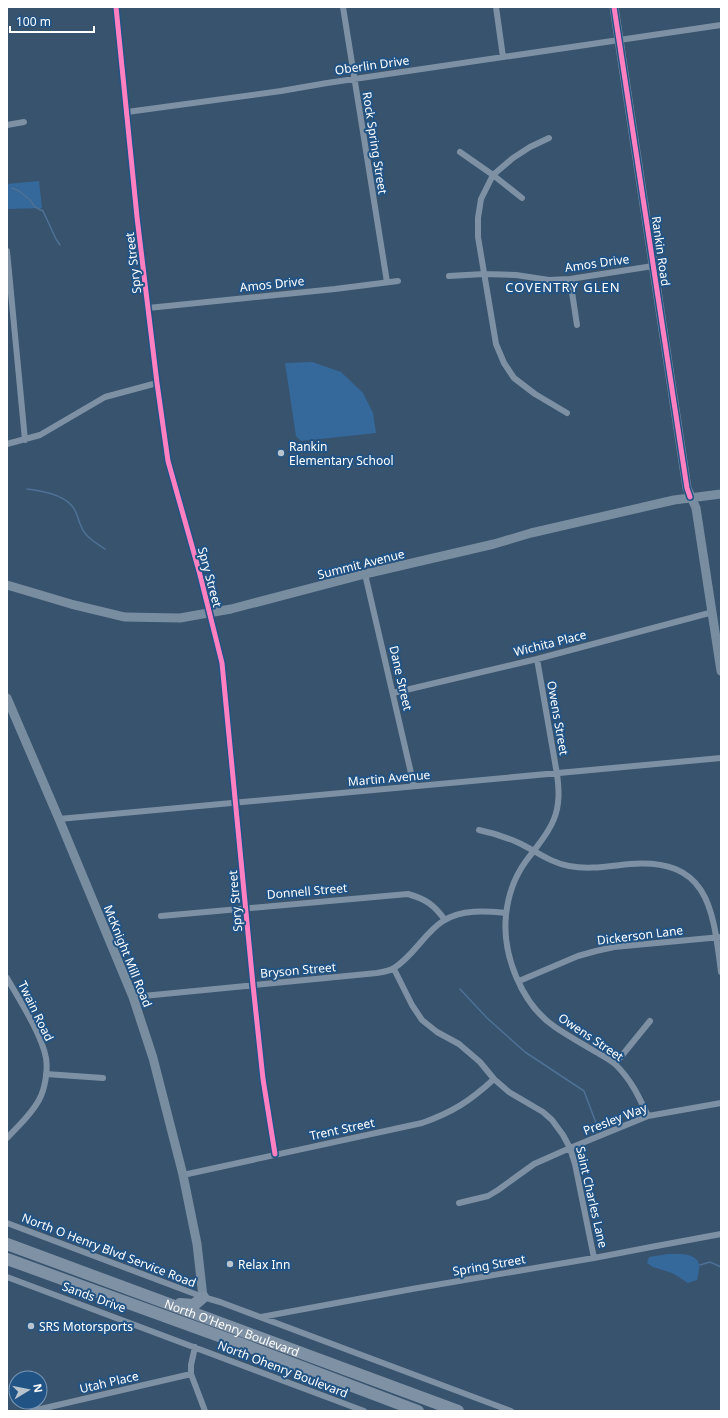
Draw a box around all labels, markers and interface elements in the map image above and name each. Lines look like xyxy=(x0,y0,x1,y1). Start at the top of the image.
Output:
scale bar xyxy=(10,8,94,34)
text: 100 m xyxy=(16,13,51,30)
street label: Oberlin Drive xyxy=(334,51,410,79)
street label: Rock Spring Street xyxy=(359,91,392,196)
street label: Rankin Road xyxy=(648,215,674,287)
street label: Spry Street xyxy=(121,231,145,295)
street label: Amos Drive xyxy=(564,250,630,276)
street label: Amos Drive xyxy=(239,272,305,296)
district label: COVENTRY GLEN xyxy=(505,278,621,296)
place label: Rankin Elementary School xyxy=(289,438,394,469)
marker: Rankin Elementary School xyxy=(276,448,286,458)
street label: Spry Street xyxy=(194,545,226,610)
street label: Summit Avenue xyxy=(316,545,407,583)
street label: Wichita Place xyxy=(512,626,588,660)
street label: Dane Street xyxy=(385,644,417,713)
street label: Owens Street xyxy=(543,679,573,757)
street label: Martin Avenue xyxy=(347,766,431,790)
street label: Spry Street xyxy=(224,869,246,932)
street label: Donnell Street xyxy=(266,879,348,903)
street label: McKnight Mill Road xyxy=(100,902,156,1010)
street label: Dickerson Lane xyxy=(596,921,684,949)
street label: Bryson Street xyxy=(259,958,337,982)
street label: Twain Road xyxy=(14,978,58,1044)
street label: Owens Street xyxy=(555,1009,628,1065)
street label: Presley Way xyxy=(581,1099,650,1139)
street label: Trent Street xyxy=(308,1114,377,1144)
street label: Saint Charles Lane xyxy=(572,1144,612,1250)
street label: North O Henry Blvd Service Road xyxy=(19,1209,199,1291)
street label: Spring Street xyxy=(451,1250,527,1280)
place label: Relax Inn xyxy=(238,1256,290,1273)
marker: Relax Inn xyxy=(225,1259,235,1269)
street label: Sands Drive xyxy=(60,1278,128,1316)
street label: North O'Henry Boulevard xyxy=(162,1295,302,1360)
place label: SRS Motorsports xyxy=(39,1318,133,1335)
marker: SRS Motorsports xyxy=(26,1321,36,1331)
street label: North Ohenry Boulevard xyxy=(215,1336,351,1402)
street label: Utah Place xyxy=(78,1367,140,1397)
north arrow xyxy=(8,1370,48,1410)
text: N xyxy=(30,1382,47,1394)

